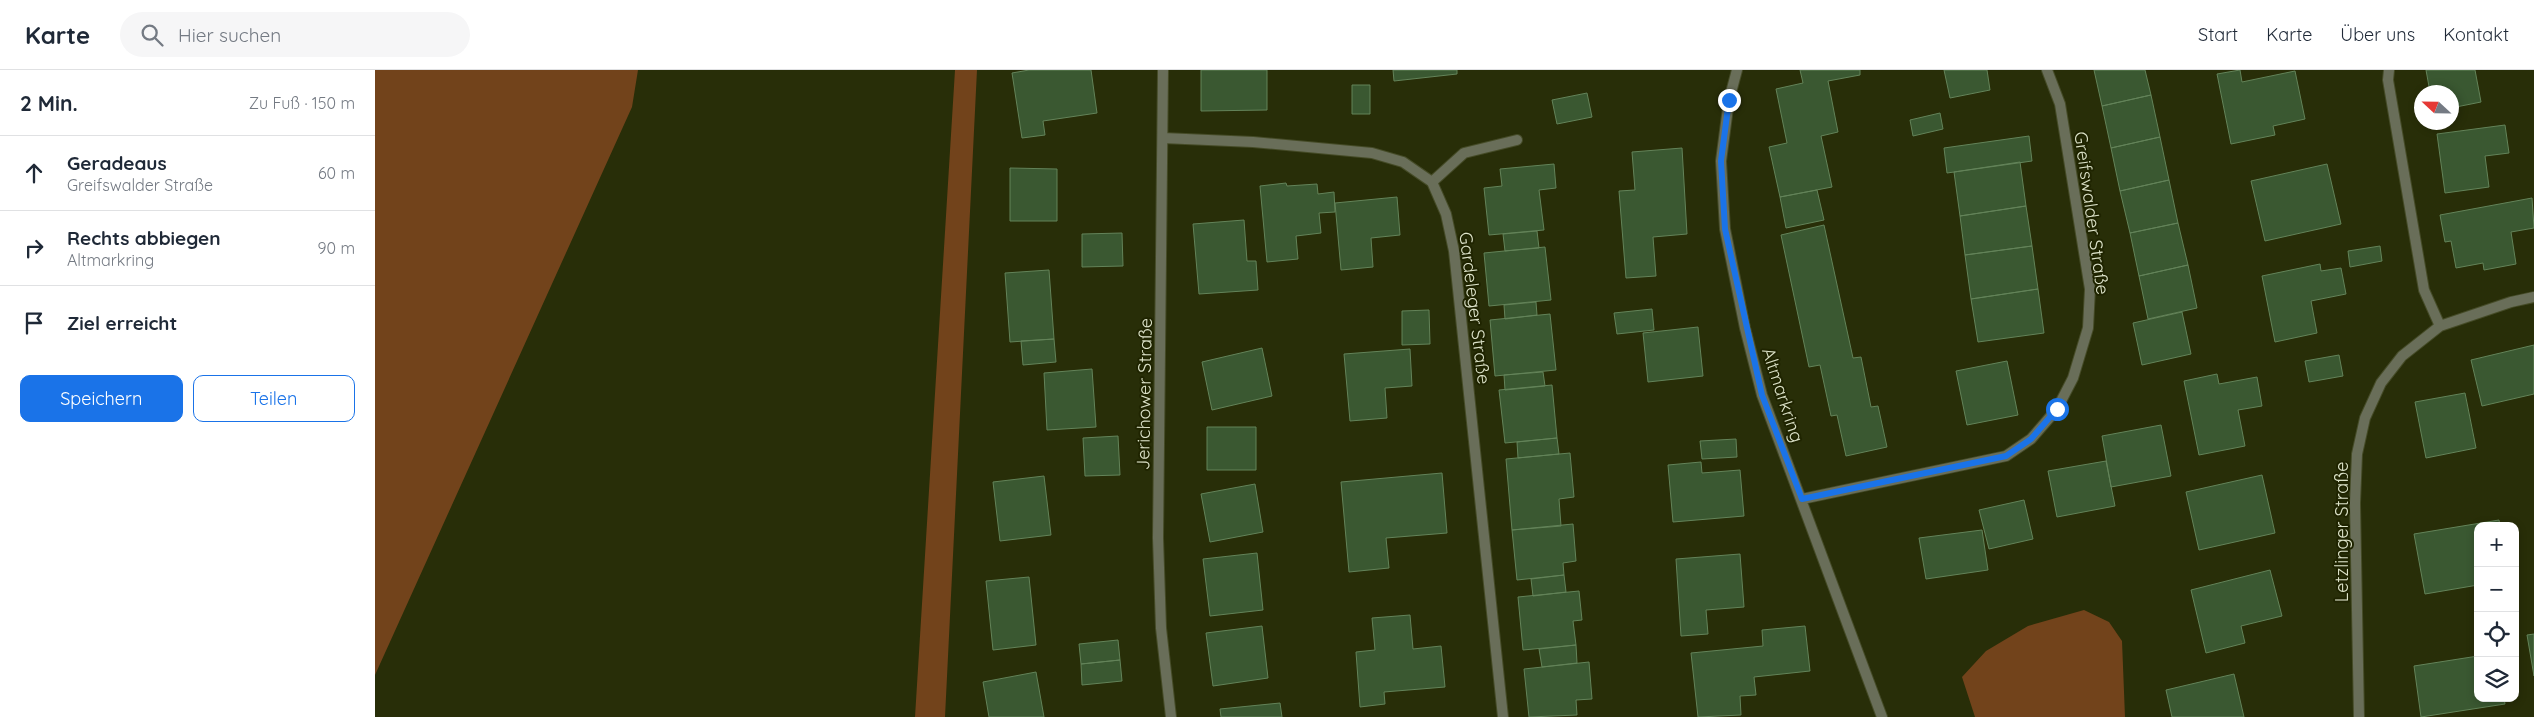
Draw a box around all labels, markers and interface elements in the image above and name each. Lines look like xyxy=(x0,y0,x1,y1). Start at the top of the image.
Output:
search box xyxy=(120,12,470,57)
text: Karte xyxy=(25,20,90,50)
icon: search xyxy=(138,21,166,49)
text: Hier suchen xyxy=(178,23,281,47)
text: Start xyxy=(2198,23,2238,46)
text: Karte xyxy=(2266,23,2312,46)
text: Über uns xyxy=(2340,23,2415,46)
text: Kontakt xyxy=(2443,23,2509,46)
north arrow xyxy=(2414,85,2459,130)
route end xyxy=(1718,89,1741,112)
text: 2 Min. xyxy=(20,90,78,116)
text: Zu Fuß · 150 m xyxy=(249,93,355,113)
street label: Greifswalder Straße xyxy=(2069,130,2115,296)
text: Geradeaus xyxy=(67,151,167,175)
icon: ahead xyxy=(20,159,48,187)
text: 60 m xyxy=(318,163,355,183)
text: Greifswalder Straße xyxy=(67,175,213,195)
text: Rechts abbiegen xyxy=(67,226,220,250)
street label: Gardeleger Straße xyxy=(1454,231,1496,385)
icon: right xyxy=(20,234,48,262)
text: 90 m xyxy=(318,238,355,258)
text: Altmarkring xyxy=(67,250,154,270)
icon: arrive xyxy=(20,309,48,337)
text: Ziel erreicht xyxy=(67,311,177,335)
street label: Jerichower Straße xyxy=(1131,318,1157,470)
street label: Altmarkring xyxy=(1757,345,1809,445)
button: Speichern xyxy=(20,375,183,422)
button: Teilen xyxy=(193,375,355,422)
route start xyxy=(2046,398,2069,421)
street label: Letzlinger Straße xyxy=(2330,462,2353,602)
map controls xyxy=(2474,522,2519,702)
button: + xyxy=(2474,522,2519,567)
button: − xyxy=(2474,567,2519,612)
button: locate xyxy=(2474,612,2519,657)
button: layers xyxy=(2474,657,2519,702)

